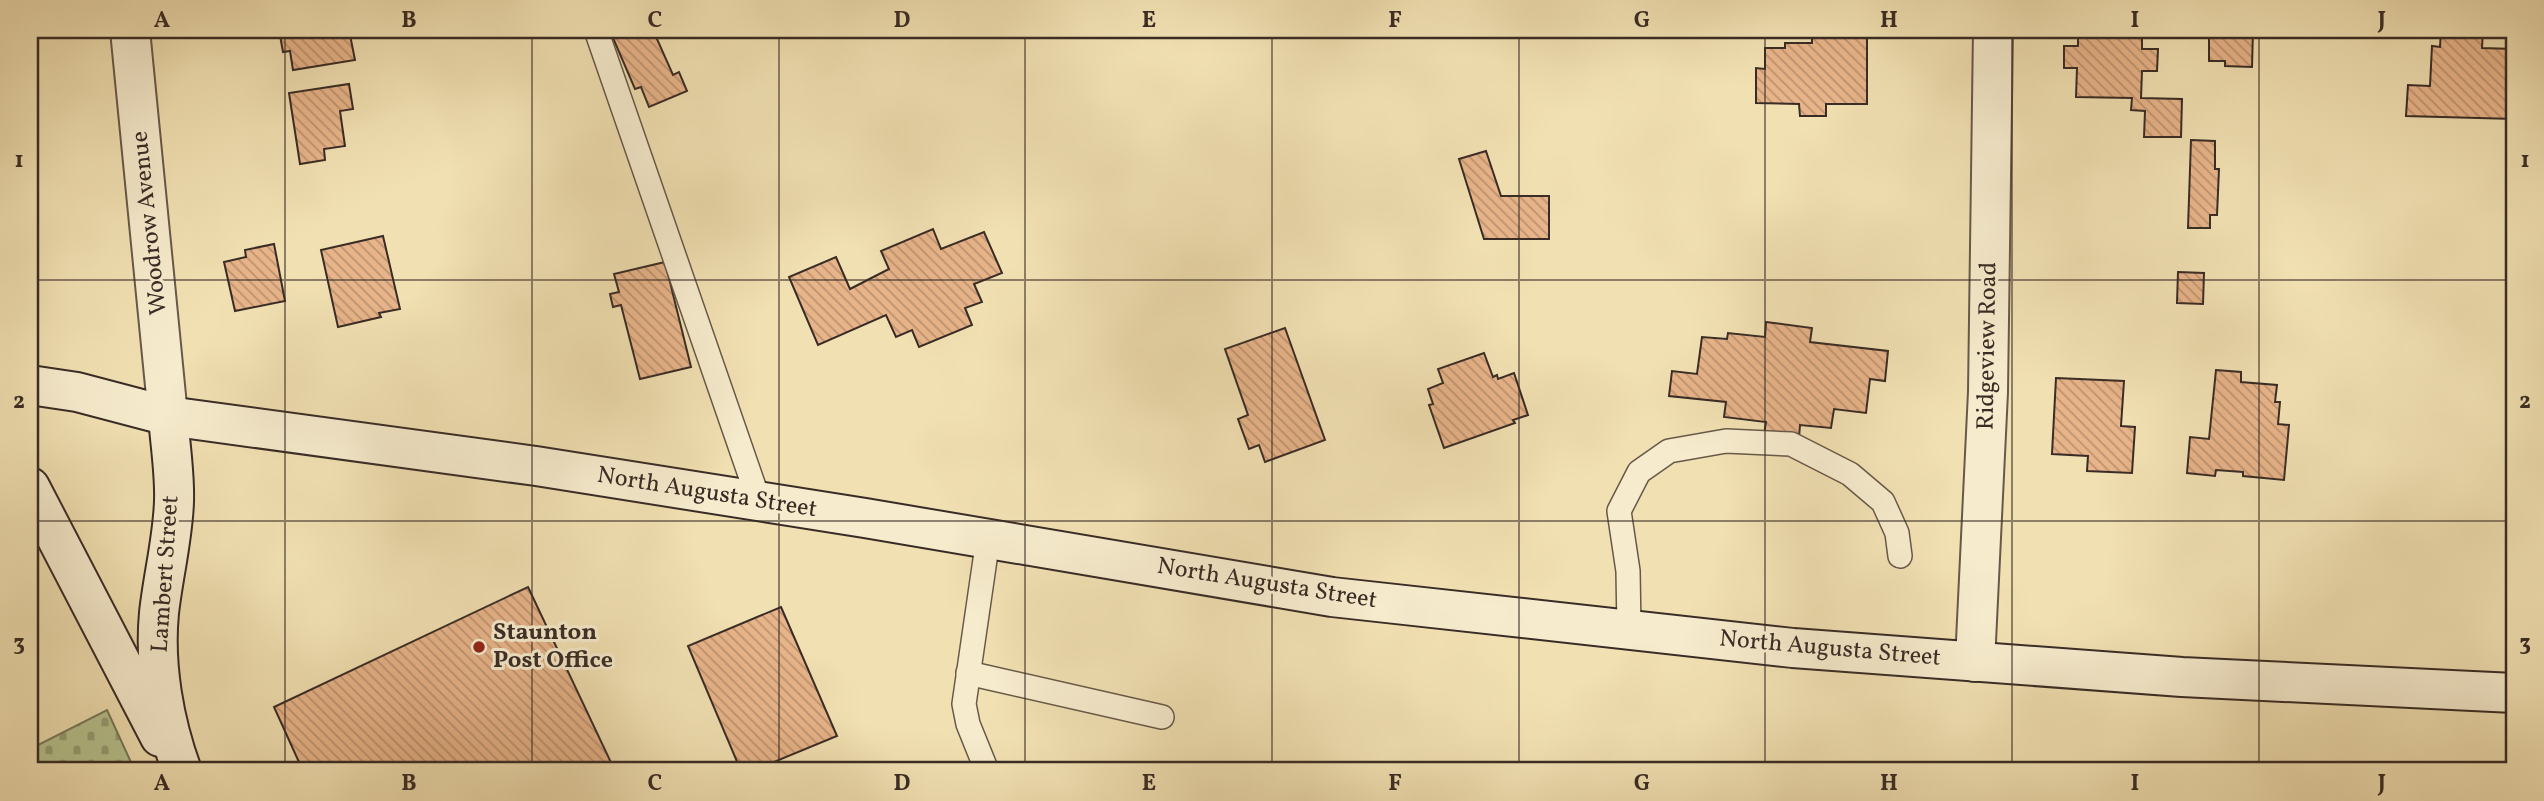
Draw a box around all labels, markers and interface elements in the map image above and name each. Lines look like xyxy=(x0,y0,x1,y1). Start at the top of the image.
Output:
text: A xyxy=(154,5,170,37)
text: B xyxy=(401,5,417,37)
text: C xyxy=(648,5,662,37)
text: D xyxy=(894,5,911,37)
text: E xyxy=(1142,5,1156,37)
text: F xyxy=(1388,5,1402,37)
text: G xyxy=(1634,5,1650,37)
text: H xyxy=(1880,5,1898,37)
text: I xyxy=(2131,5,2139,37)
text: J xyxy=(2377,5,2386,37)
street label: Woodrow Avenue xyxy=(123,129,177,317)
text: 1 xyxy=(14,145,24,177)
text: 1 xyxy=(2520,145,2530,177)
street label: Ridgeview Road xyxy=(1970,261,2006,431)
text: 2 xyxy=(13,386,25,418)
text: 2 xyxy=(2519,386,2531,418)
street label: North Augusta Street xyxy=(595,459,819,527)
street label: Lambert Street xyxy=(144,494,188,654)
street label: North Augusta Street xyxy=(1155,550,1379,618)
place label: Staunton Post Office xyxy=(493,616,613,678)
street label: North Augusta Street xyxy=(1718,622,1942,676)
text: 3 xyxy=(13,628,25,660)
text: 3 xyxy=(2519,628,2531,660)
marker: Staunton Post Office xyxy=(471,639,487,655)
text: A xyxy=(154,768,170,800)
text: B xyxy=(401,768,417,800)
text: C xyxy=(648,768,662,800)
text: D xyxy=(894,768,911,800)
text: E xyxy=(1142,768,1156,800)
text: F xyxy=(1388,768,1402,800)
text: G xyxy=(1634,768,1650,800)
text: H xyxy=(1880,768,1898,800)
text: I xyxy=(2131,768,2139,800)
text: J xyxy=(2377,768,2386,800)

